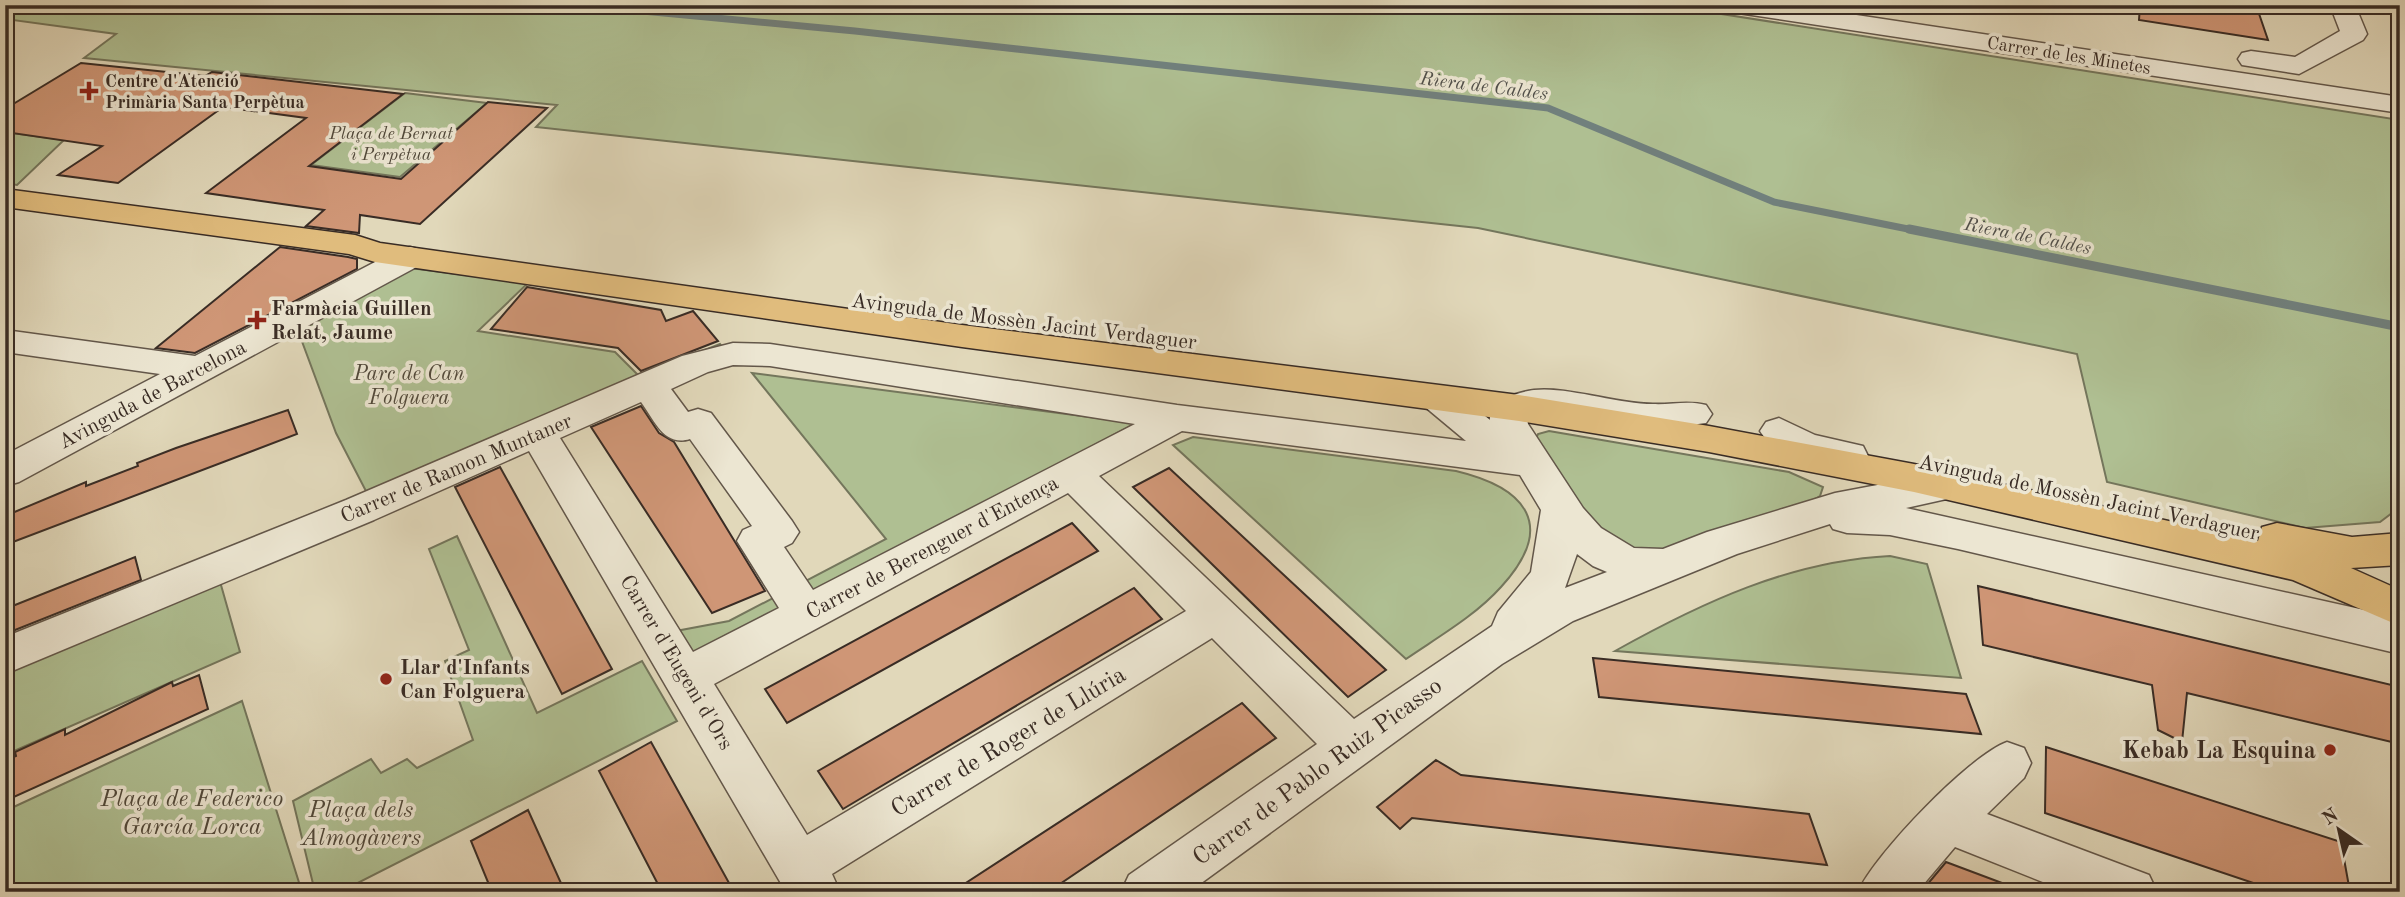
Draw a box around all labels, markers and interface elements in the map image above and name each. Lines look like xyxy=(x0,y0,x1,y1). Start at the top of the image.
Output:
street label: Carrer de les Minetes xyxy=(1986,34,2152,78)
water label: Riera de Caldes xyxy=(1418,70,1549,105)
place label: Centre d'Atenció Primària Santa Perpètua xyxy=(105,73,305,112)
marker: Centre d'Atenció Primària Santa Perpètua xyxy=(79,81,99,101)
park label: Plaça de Bernat i Perpètua xyxy=(328,125,453,164)
water label: Riera de Caldes xyxy=(1961,216,2093,259)
street label: Avinguda de Mossèn Jacint Verdaguer xyxy=(850,291,1198,354)
place label: Farmàcia Guillen Relat, Jaume xyxy=(271,299,432,344)
marker: Farmàcia Guillen Relat, Jaume xyxy=(249,312,265,328)
street label: Avinguda de Barcelona xyxy=(55,337,250,454)
park label: Parc de Can Folguera xyxy=(353,364,464,409)
street label: Carrer de Ramon Muntaner xyxy=(338,411,576,528)
street label: Avinguda de Mossèn Jacint Verdaguer xyxy=(1916,452,2261,545)
street label: Carrer de Berenguer d'Entença xyxy=(803,473,1062,624)
street label: Carrer d'Eugeni d'Ors xyxy=(615,572,736,754)
place label: Llar d'Infants Can Folguera xyxy=(400,658,530,703)
street label: Carrer de Roger de Llúria xyxy=(888,663,1131,822)
marker: Llar d'Infants Can Folguera xyxy=(378,671,394,687)
street label: Carrer de Pablo Ruiz Picasso xyxy=(1189,674,1447,871)
place label: Kebab La Esquina xyxy=(2122,740,2316,764)
marker: Kebab La Esquina xyxy=(2322,742,2338,758)
park label: Plaça de Federico García Lorca xyxy=(100,788,283,840)
north arrow xyxy=(2304,796,2374,866)
park label: Plaça dels Almogàvers xyxy=(299,799,421,851)
text: N xyxy=(2320,806,2343,830)

